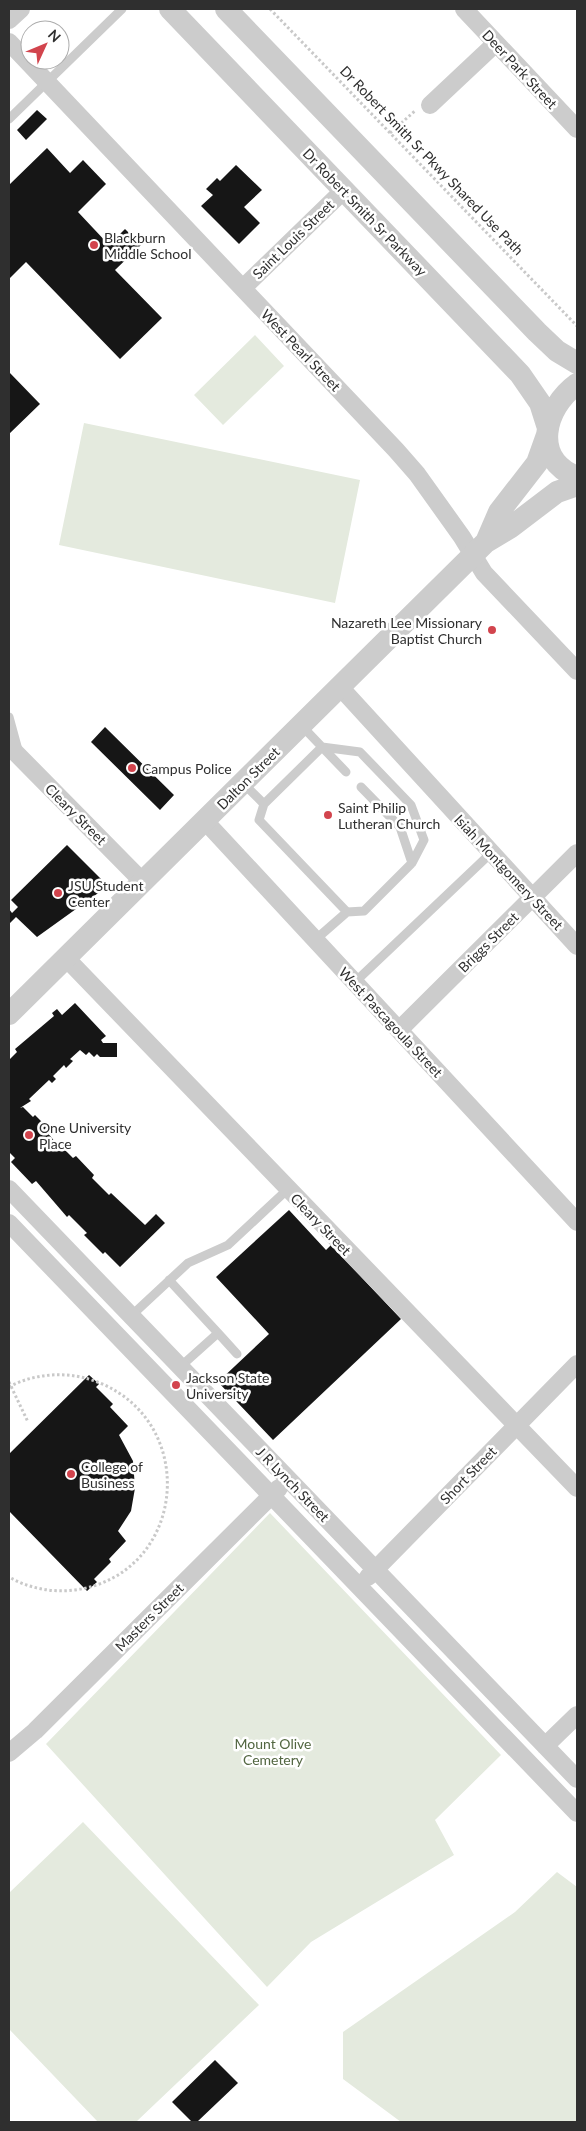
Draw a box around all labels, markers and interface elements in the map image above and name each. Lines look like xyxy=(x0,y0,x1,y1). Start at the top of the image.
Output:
north arrow xyxy=(20,20,70,70)
text: N xyxy=(45,26,65,45)
street label: Deer Park Street xyxy=(479,26,561,112)
street label: Dr Robert Smith Sr Pkwy Shared Use Path xyxy=(337,62,527,258)
street label: Dr Robert Smith Sr Parkway xyxy=(300,145,431,280)
street label: Saint Louis Street xyxy=(249,196,337,282)
place label: Blackburn Middle School xyxy=(104,229,191,262)
marker: Blackburn Middle School xyxy=(88,239,100,251)
street label: West Pearl Street xyxy=(258,306,344,394)
place label: Nazareth Lee Missionary Baptist Church xyxy=(331,614,483,647)
marker: Nazareth Lee Missionary Baptist Church xyxy=(486,624,498,636)
street label: Dalton Street xyxy=(213,743,283,813)
place label: Campus Police xyxy=(142,760,232,777)
marker: Campus Police xyxy=(126,762,138,774)
street label: Cleary Street xyxy=(42,780,110,848)
place label: Saint Philip Lutheran Church xyxy=(338,799,440,832)
marker: Saint Philip Lutheran Church xyxy=(322,809,334,821)
street label: Isiah Montgomery Street xyxy=(451,811,567,933)
place label: JSU Student Center xyxy=(68,877,143,910)
marker: JSU Student Center xyxy=(52,887,64,899)
street label: Briggs Street xyxy=(454,908,522,976)
street label: West Pascagoula Street xyxy=(336,963,446,1081)
place label: One University Place xyxy=(39,1119,132,1152)
marker: One University Place xyxy=(23,1129,35,1141)
street label: Cleary Street xyxy=(287,1190,355,1258)
place label: Jackson State University xyxy=(186,1369,269,1402)
marker: Jackson State University xyxy=(170,1379,182,1391)
street label: J R Lynch Street xyxy=(253,1443,333,1525)
street label: Short Street xyxy=(436,1443,500,1507)
place label: College of Business xyxy=(81,1458,143,1491)
marker: College of Business xyxy=(65,1468,77,1480)
street label: Masters Street xyxy=(111,1579,187,1655)
park label: Mount Olive Cemetery xyxy=(235,1735,312,1768)

